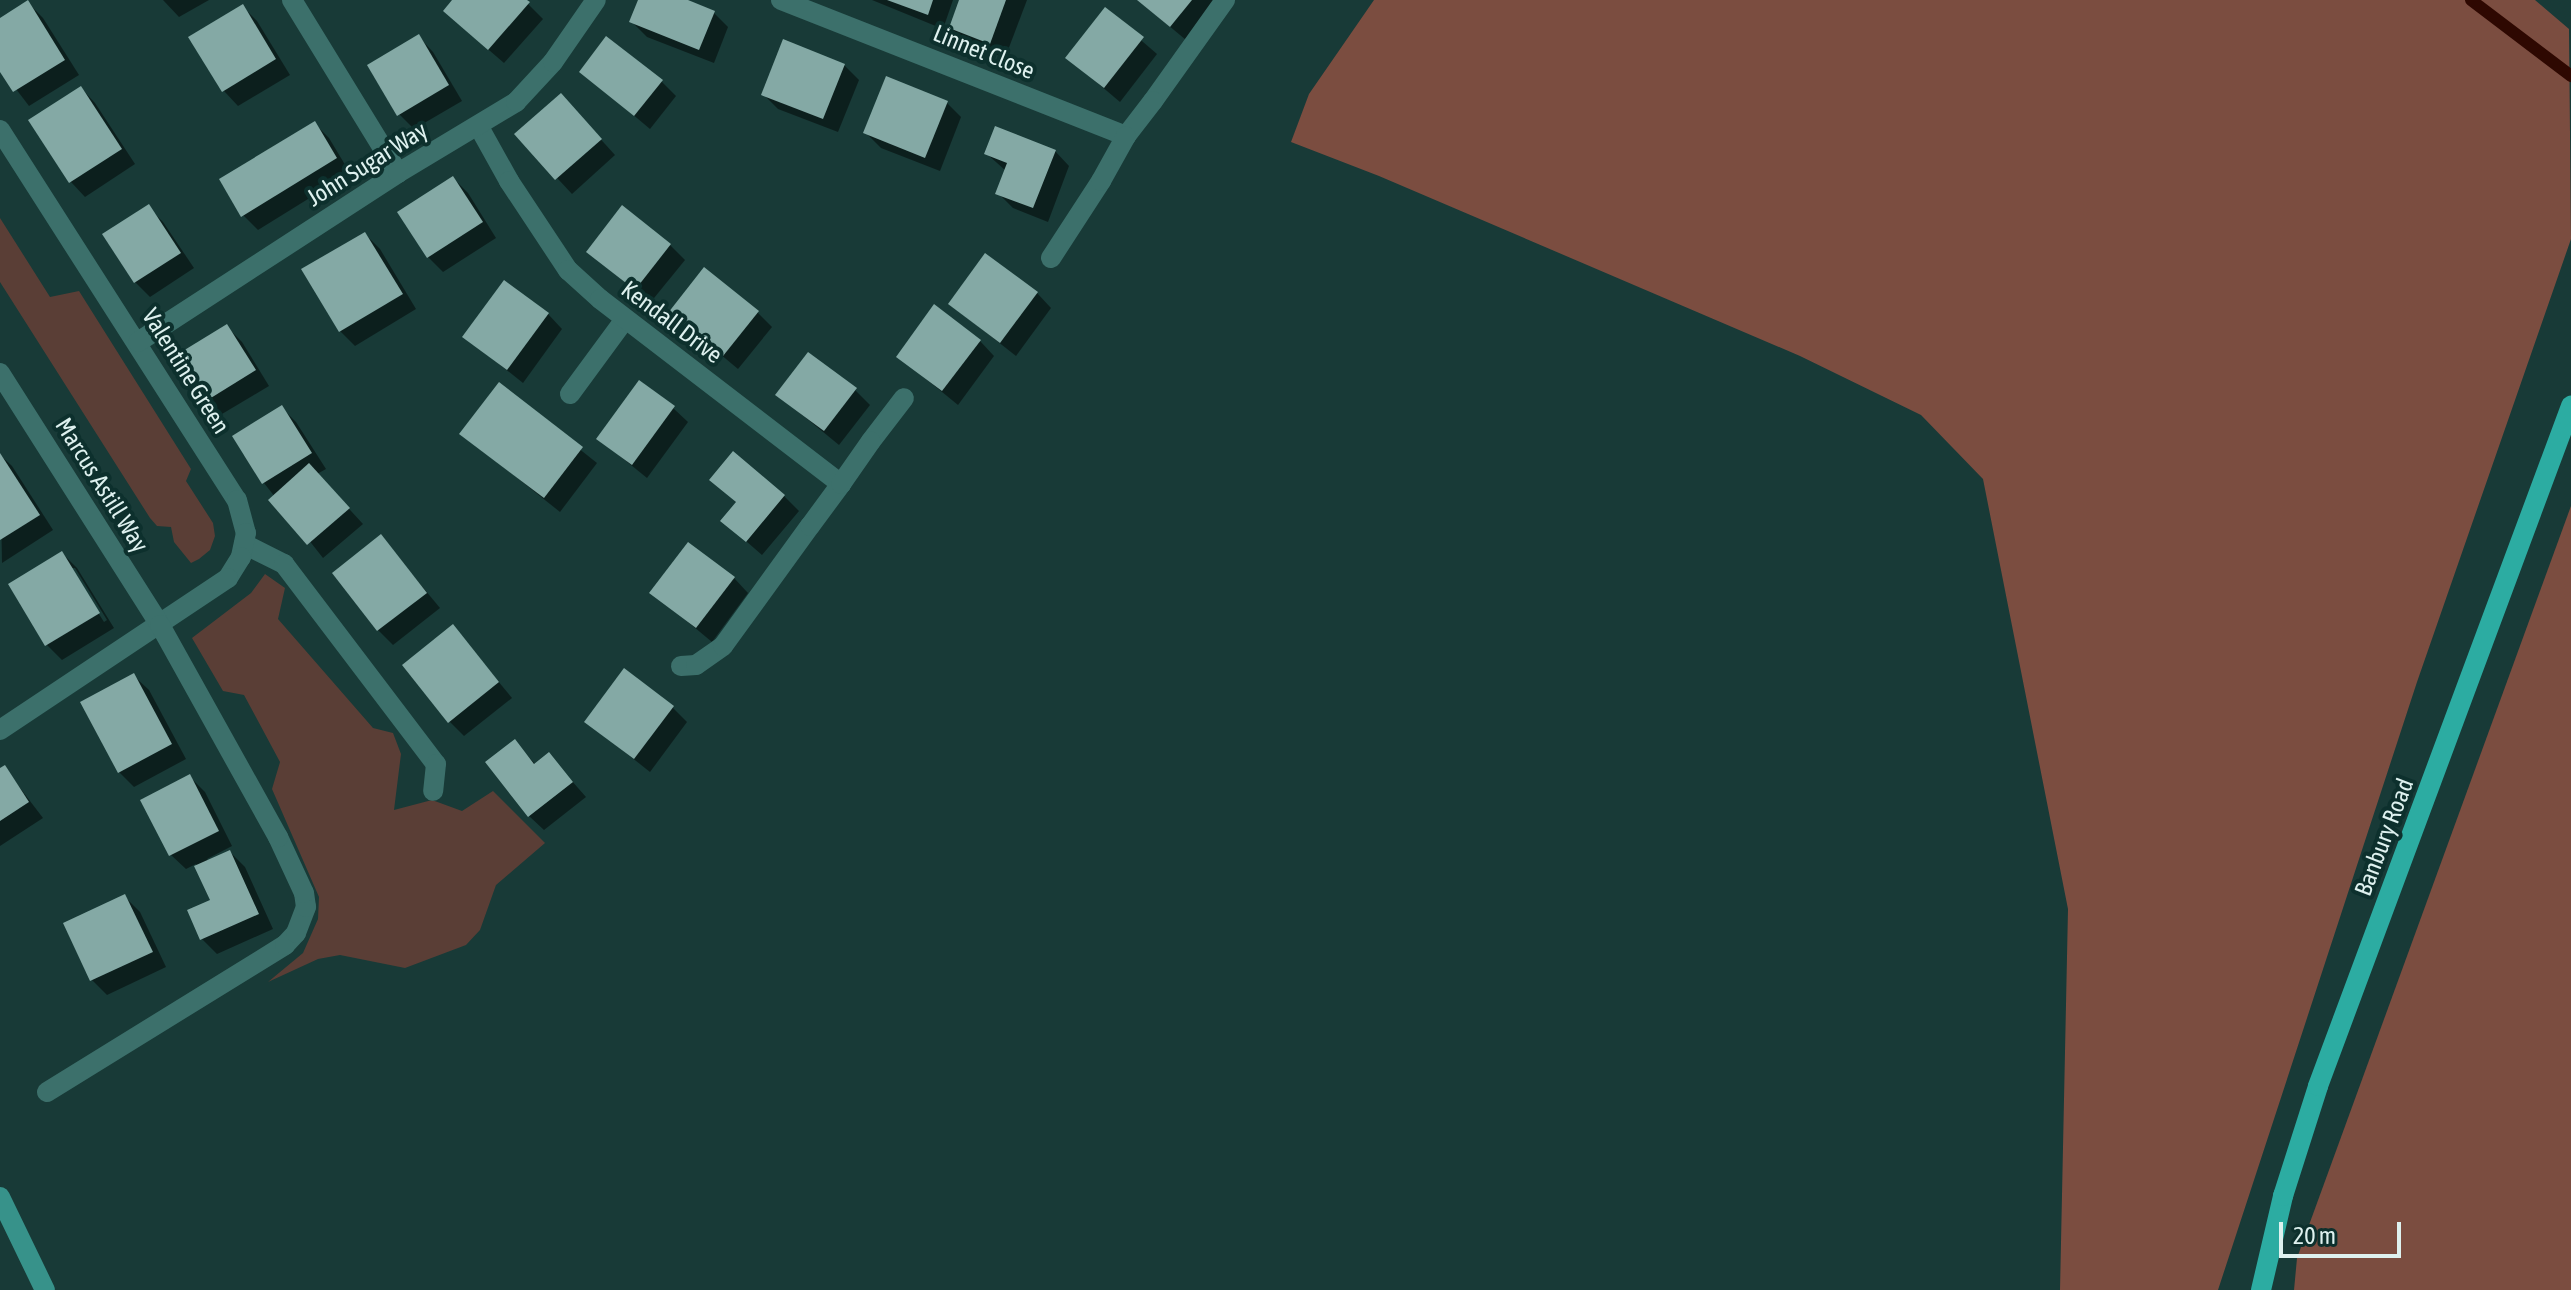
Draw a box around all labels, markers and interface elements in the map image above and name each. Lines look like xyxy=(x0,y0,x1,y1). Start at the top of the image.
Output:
street label: Linnet Close xyxy=(929,19,1039,85)
street label: John Sugar Way xyxy=(302,116,432,212)
street label: Kendall Drive xyxy=(616,275,728,369)
street label: Valentine Green xyxy=(136,303,236,439)
street label: Marcus Astill Way xyxy=(49,413,155,557)
street label: Banbury Road xyxy=(2348,774,2420,900)
scale bar xyxy=(2283,1206,2405,1256)
text: 20 m xyxy=(2293,1222,2336,1249)

